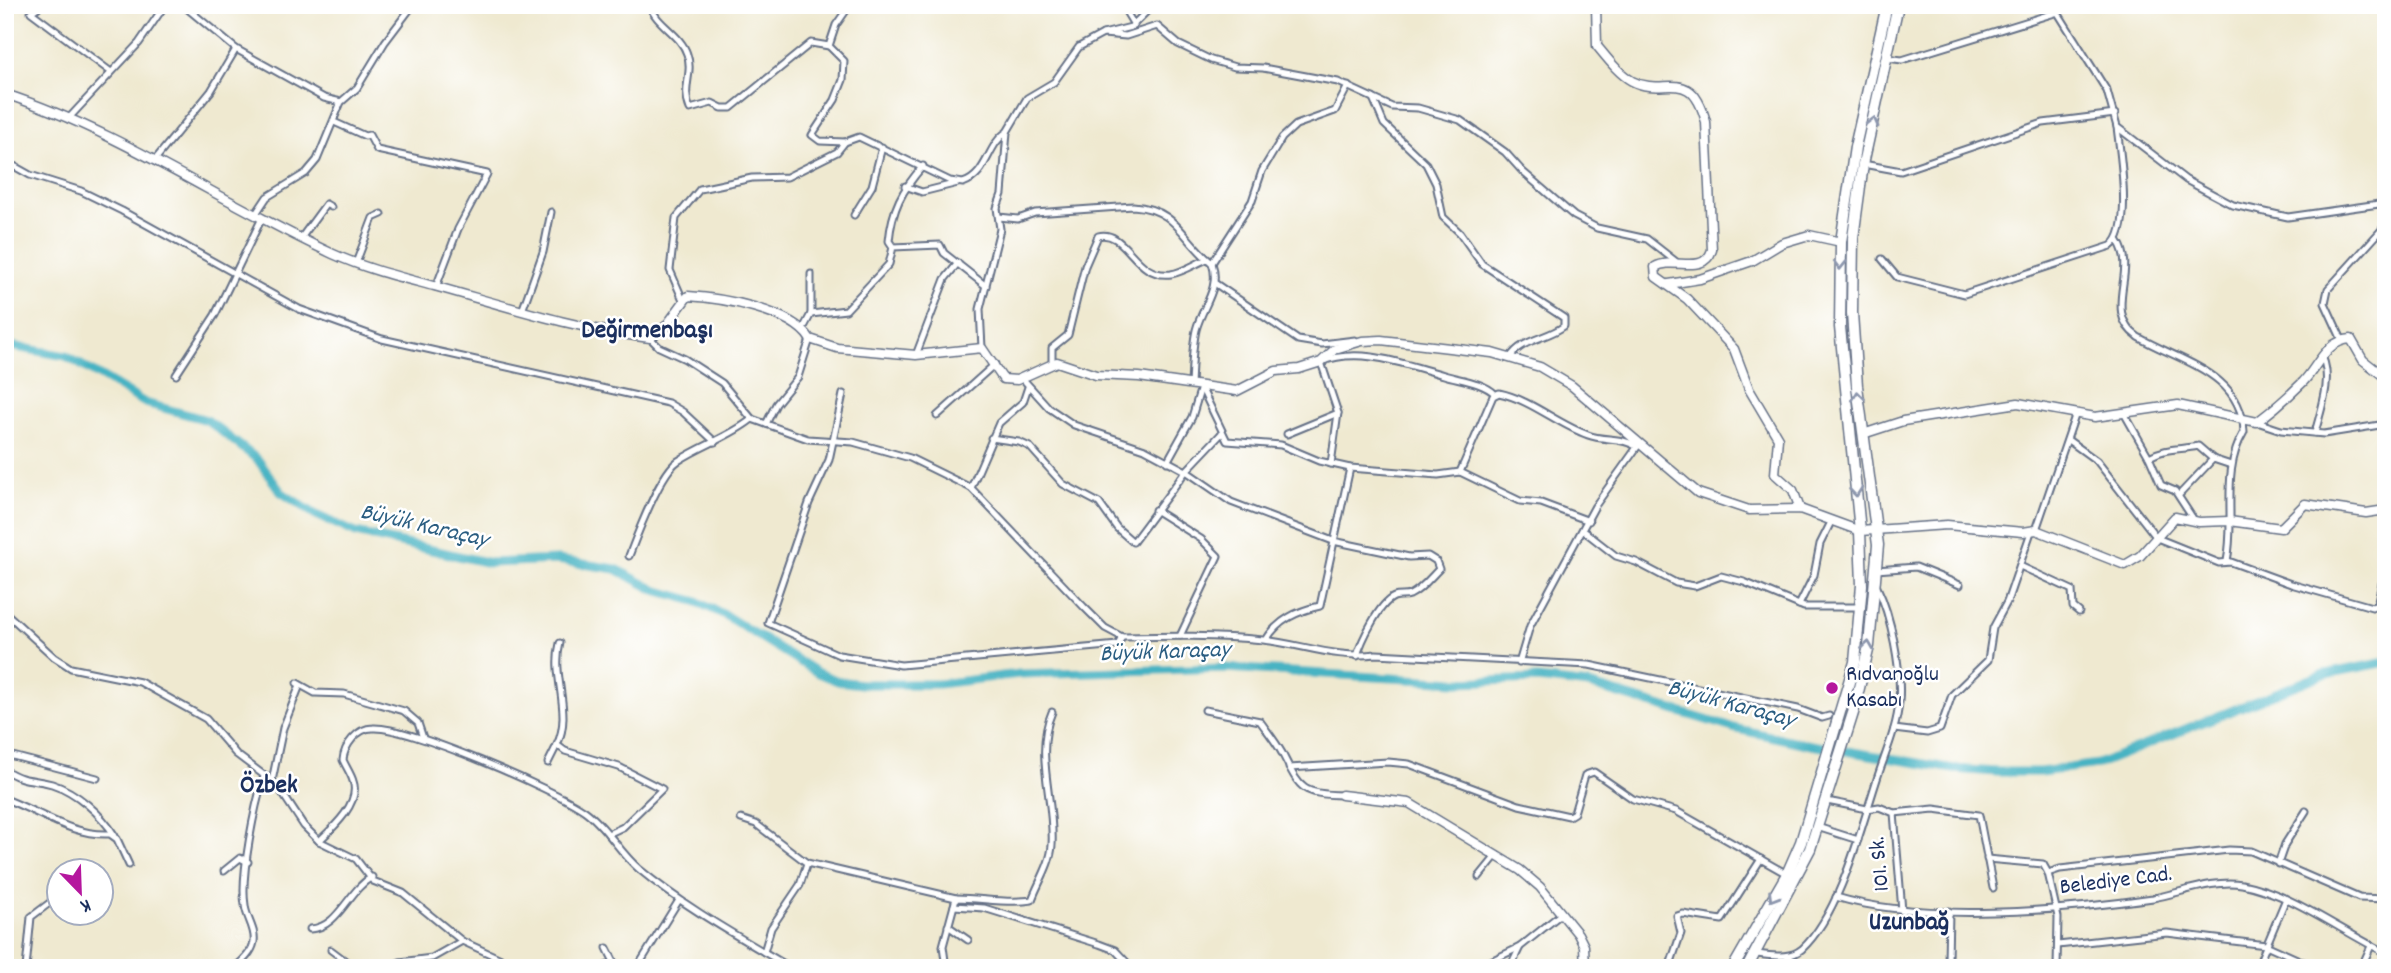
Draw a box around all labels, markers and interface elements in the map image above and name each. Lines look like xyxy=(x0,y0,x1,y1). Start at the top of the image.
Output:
one-way arrow xyxy=(1865,116,1879,128)
one-way arrow xyxy=(1832,260,1848,271)
district label: Değirmenbaşı xyxy=(581,313,713,350)
one-way arrow xyxy=(1851,390,1866,402)
one-way arrow xyxy=(1848,486,1863,497)
water label: Büyük Karaçay xyxy=(357,496,494,559)
water label: Büyük Karaçay xyxy=(1099,634,1234,672)
one-way arrow xyxy=(1860,640,1875,652)
place label: Rıdvanoğlu Kasabı xyxy=(1846,659,1939,718)
water label: Büyük Karaçay xyxy=(1664,672,1801,739)
marker: Rıdvanoğlu Kasabı xyxy=(1824,680,1840,696)
district label: Özbek xyxy=(240,768,298,805)
street label: 101. Sk. xyxy=(1862,835,1900,893)
north arrow xyxy=(46,858,116,928)
street label: Belediye Cad. xyxy=(2058,859,2174,905)
text: K xyxy=(76,890,95,919)
one-way arrow xyxy=(1769,890,1782,903)
district label: Uzunbağ xyxy=(1869,905,1949,942)

